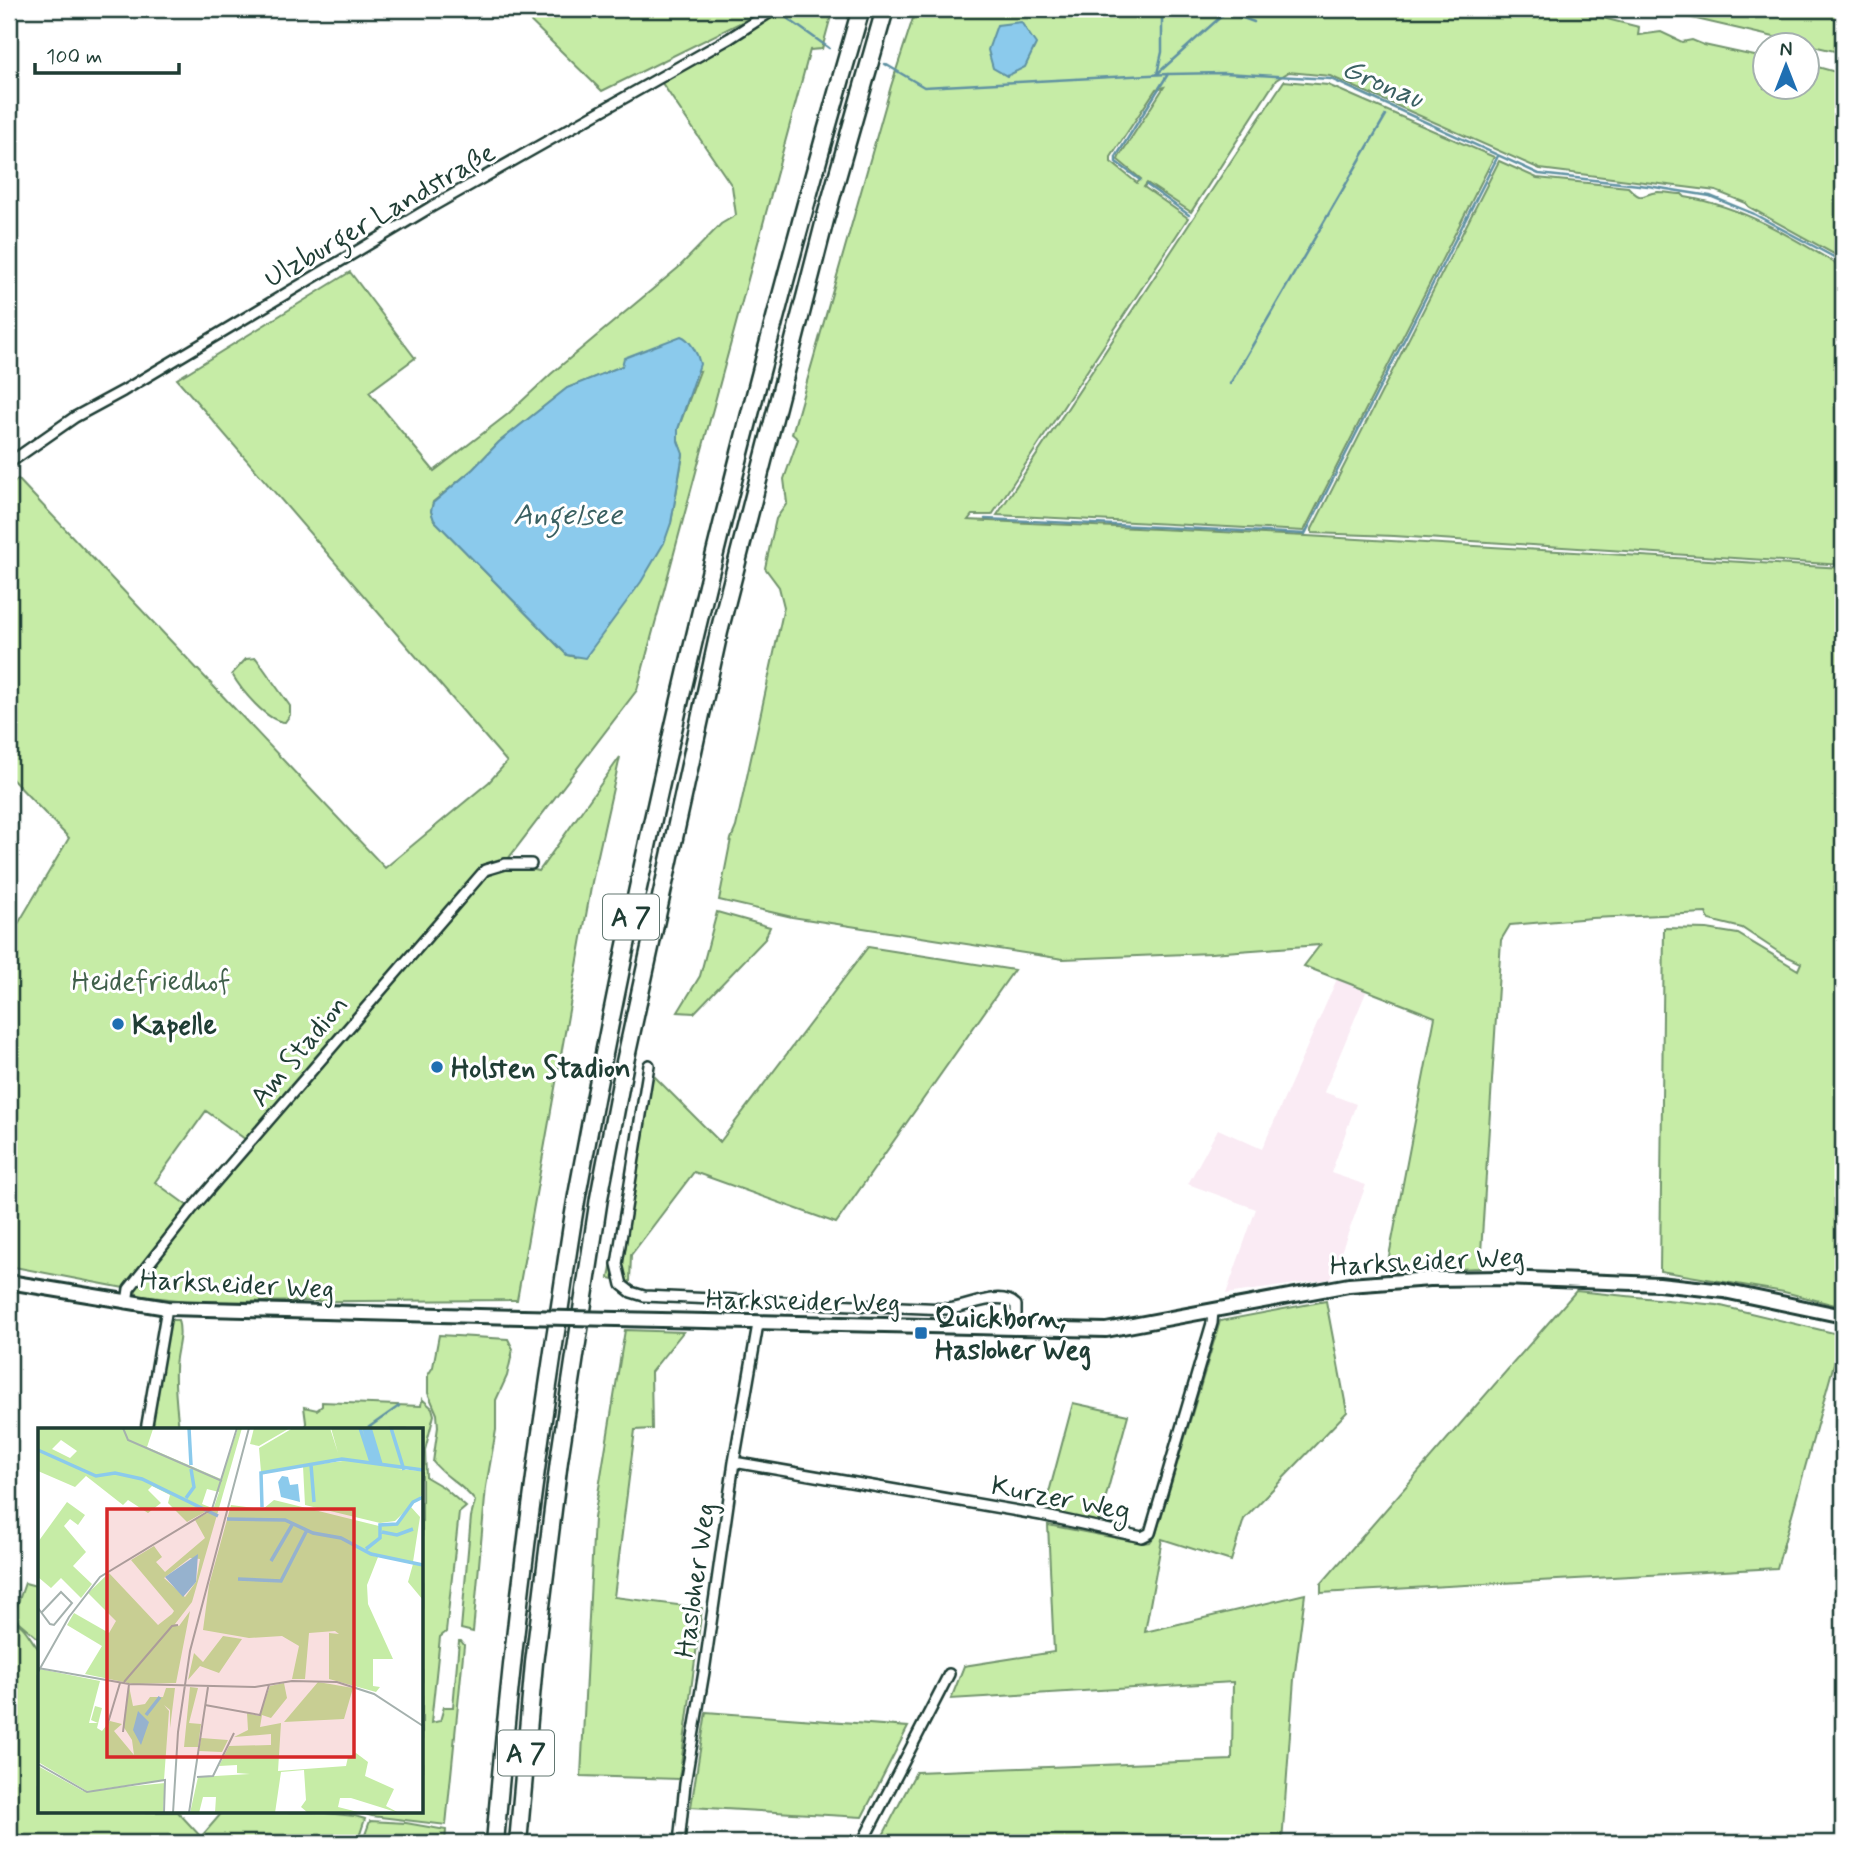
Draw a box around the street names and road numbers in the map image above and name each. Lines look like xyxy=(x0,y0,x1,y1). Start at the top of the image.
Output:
street label: Ulzburger Landstraße xyxy=(258,135,504,300)
road number: A 7 xyxy=(603,894,659,940)
street label: Am Stadion xyxy=(242,988,358,1115)
street label: Harksheider Weg xyxy=(1329,1239,1525,1286)
street label: Harksheider Weg xyxy=(139,1262,335,1309)
street label: Harksheider Weg xyxy=(705,1282,901,1323)
street label: Kurzer Weg xyxy=(988,1468,1133,1533)
street label: Hasloher Weg xyxy=(667,1500,726,1660)
road number: A 7 xyxy=(498,1730,554,1776)

